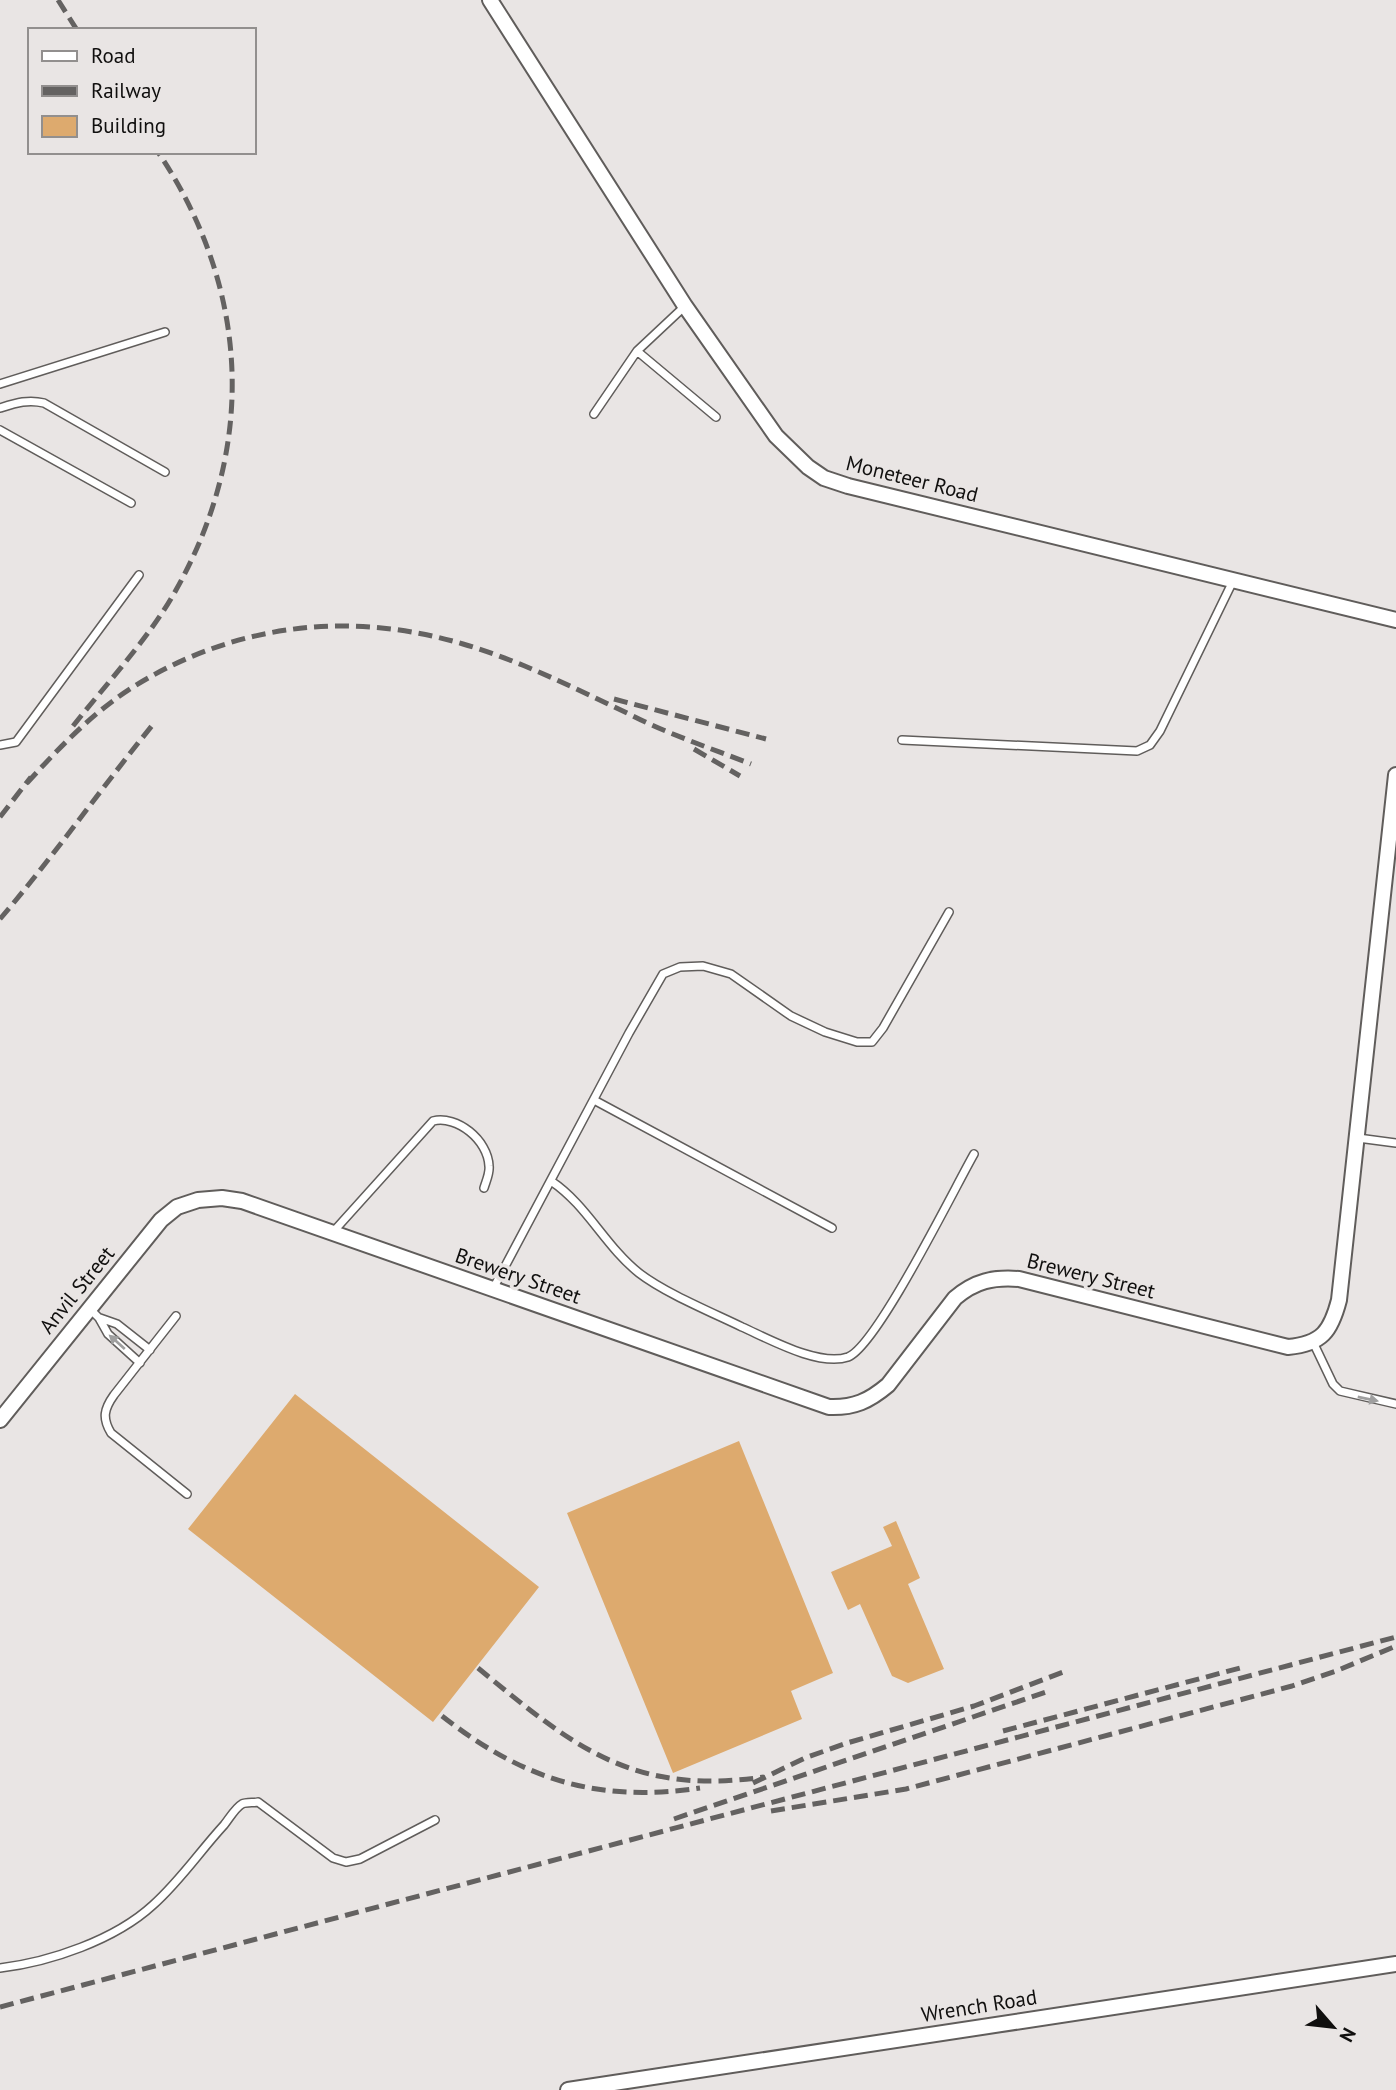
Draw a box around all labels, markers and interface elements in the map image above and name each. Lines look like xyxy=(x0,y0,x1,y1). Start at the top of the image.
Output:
legend xyxy=(28,28,256,154)
text: Road xyxy=(91,42,135,69)
text: Railway xyxy=(91,77,161,104)
text: Building xyxy=(91,112,166,139)
street label: Moneteer Road xyxy=(843,449,981,508)
street label: Anvil Street xyxy=(33,1240,120,1339)
street label: Brewery Street xyxy=(452,1241,585,1310)
street label: Brewery Street xyxy=(1024,1247,1158,1304)
one-way arrow xyxy=(108,1334,126,1350)
one-way arrow xyxy=(1357,1393,1379,1404)
street label: Wrench Road xyxy=(919,1983,1039,2028)
north arrow xyxy=(1298,1992,1368,2062)
text: N xyxy=(1334,2024,1362,2046)

